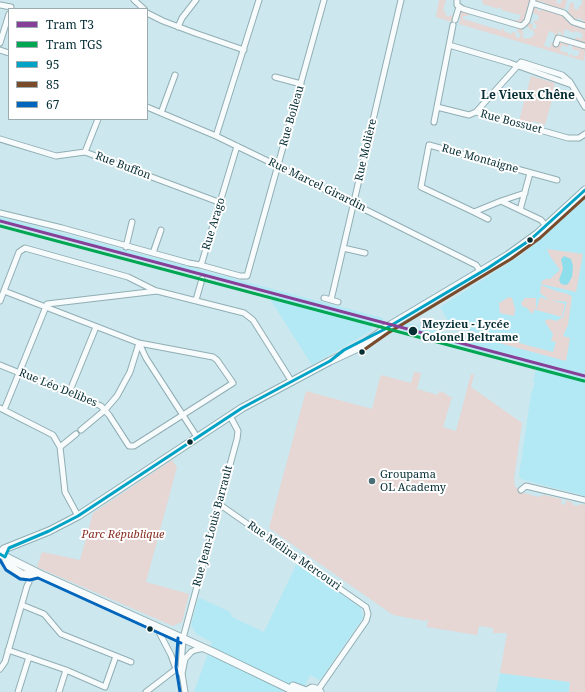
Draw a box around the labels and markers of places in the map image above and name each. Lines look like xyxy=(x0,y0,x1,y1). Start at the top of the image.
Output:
unlabelled marker xyxy=(525,235,535,245)
place label: Meyzieu - Lycée Colonel Beltrame xyxy=(422,318,518,344)
marker: Meyzieu - Lycée Colonel Beltrame xyxy=(407,325,419,337)
unlabelled marker xyxy=(357,347,367,357)
unlabelled marker xyxy=(185,437,195,447)
place label: Groupama OL Academy xyxy=(380,468,446,494)
marker: Groupama OL Academy xyxy=(367,476,377,486)
unlabelled marker xyxy=(145,624,155,634)

